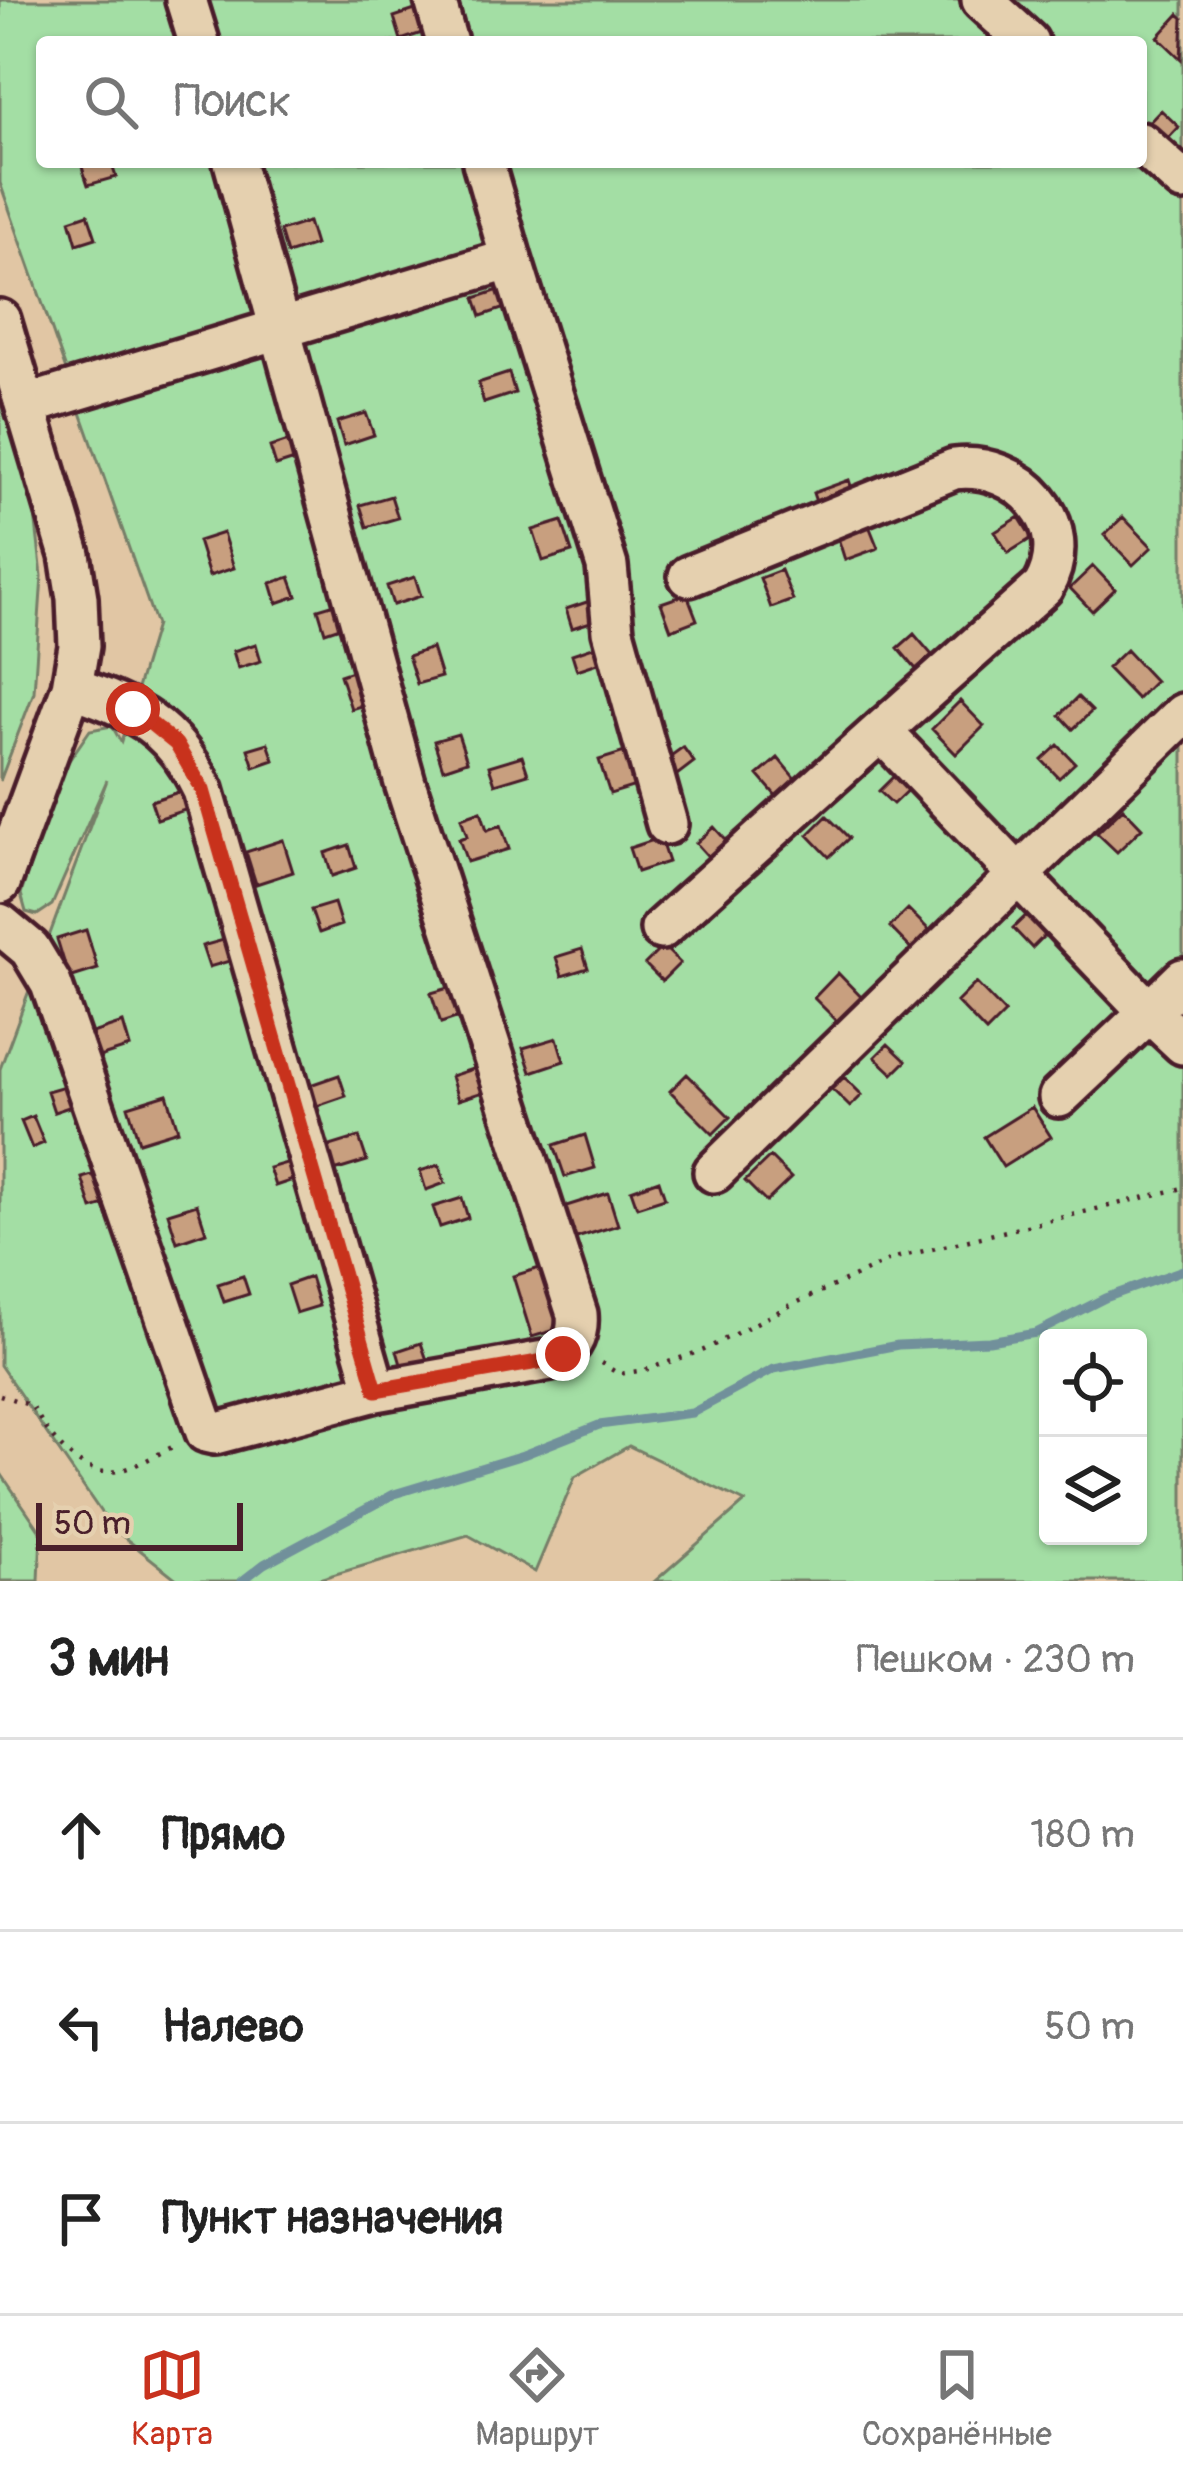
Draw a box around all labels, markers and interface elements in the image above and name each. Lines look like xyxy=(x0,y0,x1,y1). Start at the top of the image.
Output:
search box xyxy=(36,36,1147,168)
icon: search xyxy=(78,69,144,135)
text: Поиск xyxy=(174,74,291,130)
route start xyxy=(106,682,160,736)
route end xyxy=(536,1327,590,1381)
map controls xyxy=(1039,1329,1147,1545)
button: locate xyxy=(1039,1329,1147,1437)
button: layers xyxy=(1039,1437,1147,1545)
scale bar xyxy=(36,1497,243,1550)
text: 50 m xyxy=(54,1503,131,1544)
text: 3 мин xyxy=(48,1627,169,1691)
text: Пешком · 230 m xyxy=(856,1635,1135,1684)
icon: ahead xyxy=(48,1802,114,1868)
text: Прямо xyxy=(162,1807,285,1863)
text: 180 m xyxy=(1030,1810,1135,1859)
icon: left xyxy=(48,1994,114,2060)
text: Налево xyxy=(162,1999,304,2055)
text: 50 m xyxy=(1044,2002,1135,2051)
icon: arrive xyxy=(48,2186,114,2252)
text: Пункт назначения xyxy=(162,2191,503,2247)
tab: Карта xyxy=(131,2342,213,2455)
tab: Маршрут xyxy=(475,2342,599,2455)
tab: Сохранённые xyxy=(862,2342,1052,2455)

